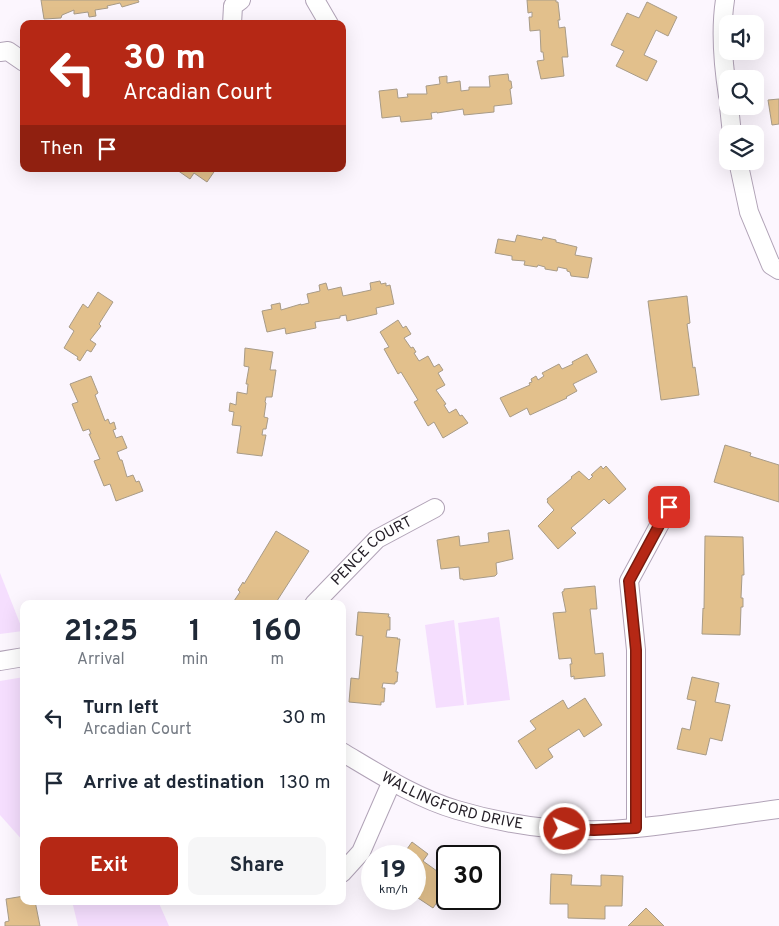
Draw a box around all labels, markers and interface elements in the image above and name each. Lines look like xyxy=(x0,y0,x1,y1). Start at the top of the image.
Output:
map controls xyxy=(719,15,764,170)
button: sound xyxy=(719,15,764,60)
text: 30 m xyxy=(123,37,206,81)
icon: left xyxy=(40,40,105,105)
button: search xyxy=(719,70,764,115)
text: Arcadian Court xyxy=(123,80,272,107)
button: layers xyxy=(719,125,764,170)
icon: arrive xyxy=(93,135,121,163)
text: Then xyxy=(40,137,83,161)
pin xyxy=(648,486,690,528)
icon: arrive xyxy=(655,493,683,521)
street label: PENCE COURT xyxy=(327,512,416,590)
text: 21:25 xyxy=(64,614,138,651)
text: 1 xyxy=(189,614,201,651)
text: 160 xyxy=(252,614,302,651)
text: Arrival xyxy=(77,650,125,670)
text: min xyxy=(182,650,208,670)
text: m xyxy=(270,650,284,670)
text: Turn left xyxy=(83,696,159,720)
icon: left xyxy=(40,704,68,732)
text: 30 m xyxy=(282,706,326,730)
text: Arcadian Court xyxy=(83,720,192,740)
street label: WALLINGFORD DRIVE xyxy=(378,768,525,834)
icon: arrive xyxy=(40,769,68,797)
text: Arrive at destination xyxy=(83,771,264,795)
text: 130 m xyxy=(279,771,331,795)
position arrow xyxy=(538,802,590,854)
button: Exit xyxy=(40,837,178,895)
button: Share xyxy=(188,837,326,895)
speed limit sign: 30 xyxy=(436,845,501,910)
text: 19 xyxy=(381,855,406,887)
text: km/h xyxy=(379,882,408,898)

